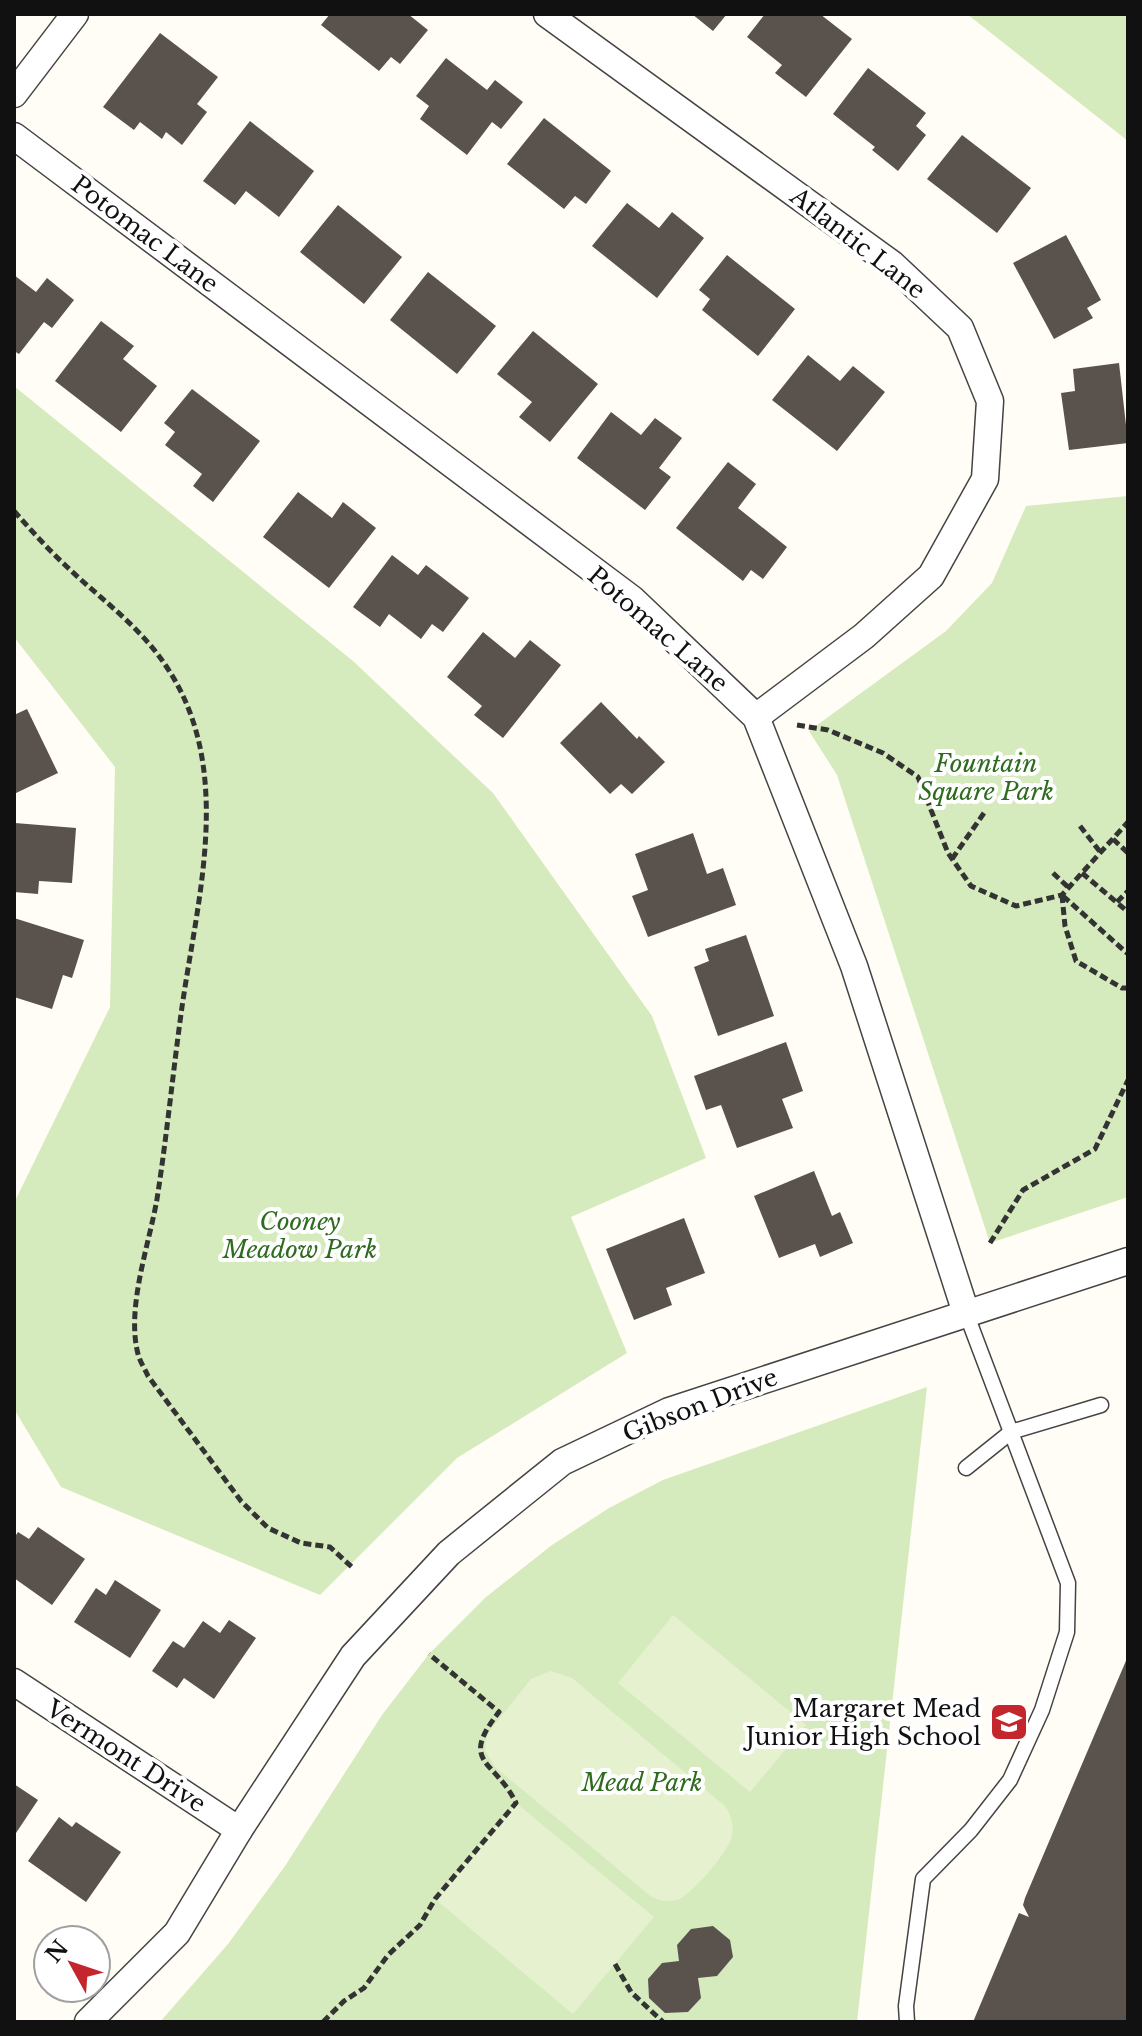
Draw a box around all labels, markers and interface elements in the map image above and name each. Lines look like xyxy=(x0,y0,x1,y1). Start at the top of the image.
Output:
street label: Potomac Lane xyxy=(66,169,224,299)
street label: Atlantic Lane xyxy=(784,181,931,305)
street label: Potomac Lane xyxy=(582,560,734,698)
park label: Fountain Square Park xyxy=(918,749,1054,806)
park label: Cooney Meadow Park xyxy=(222,1207,377,1264)
street label: Gibson Drive xyxy=(619,1362,781,1448)
street label: Vermont Drive xyxy=(40,1693,211,1818)
place label: Margaret Mead Junior High School xyxy=(743,1694,981,1751)
school or university icon: Margaret Mead Junior High School xyxy=(988,1701,1030,1743)
park label: Mead Park xyxy=(581,1768,702,1797)
north arrow xyxy=(32,1924,112,2004)
text: N xyxy=(40,1935,74,1968)

